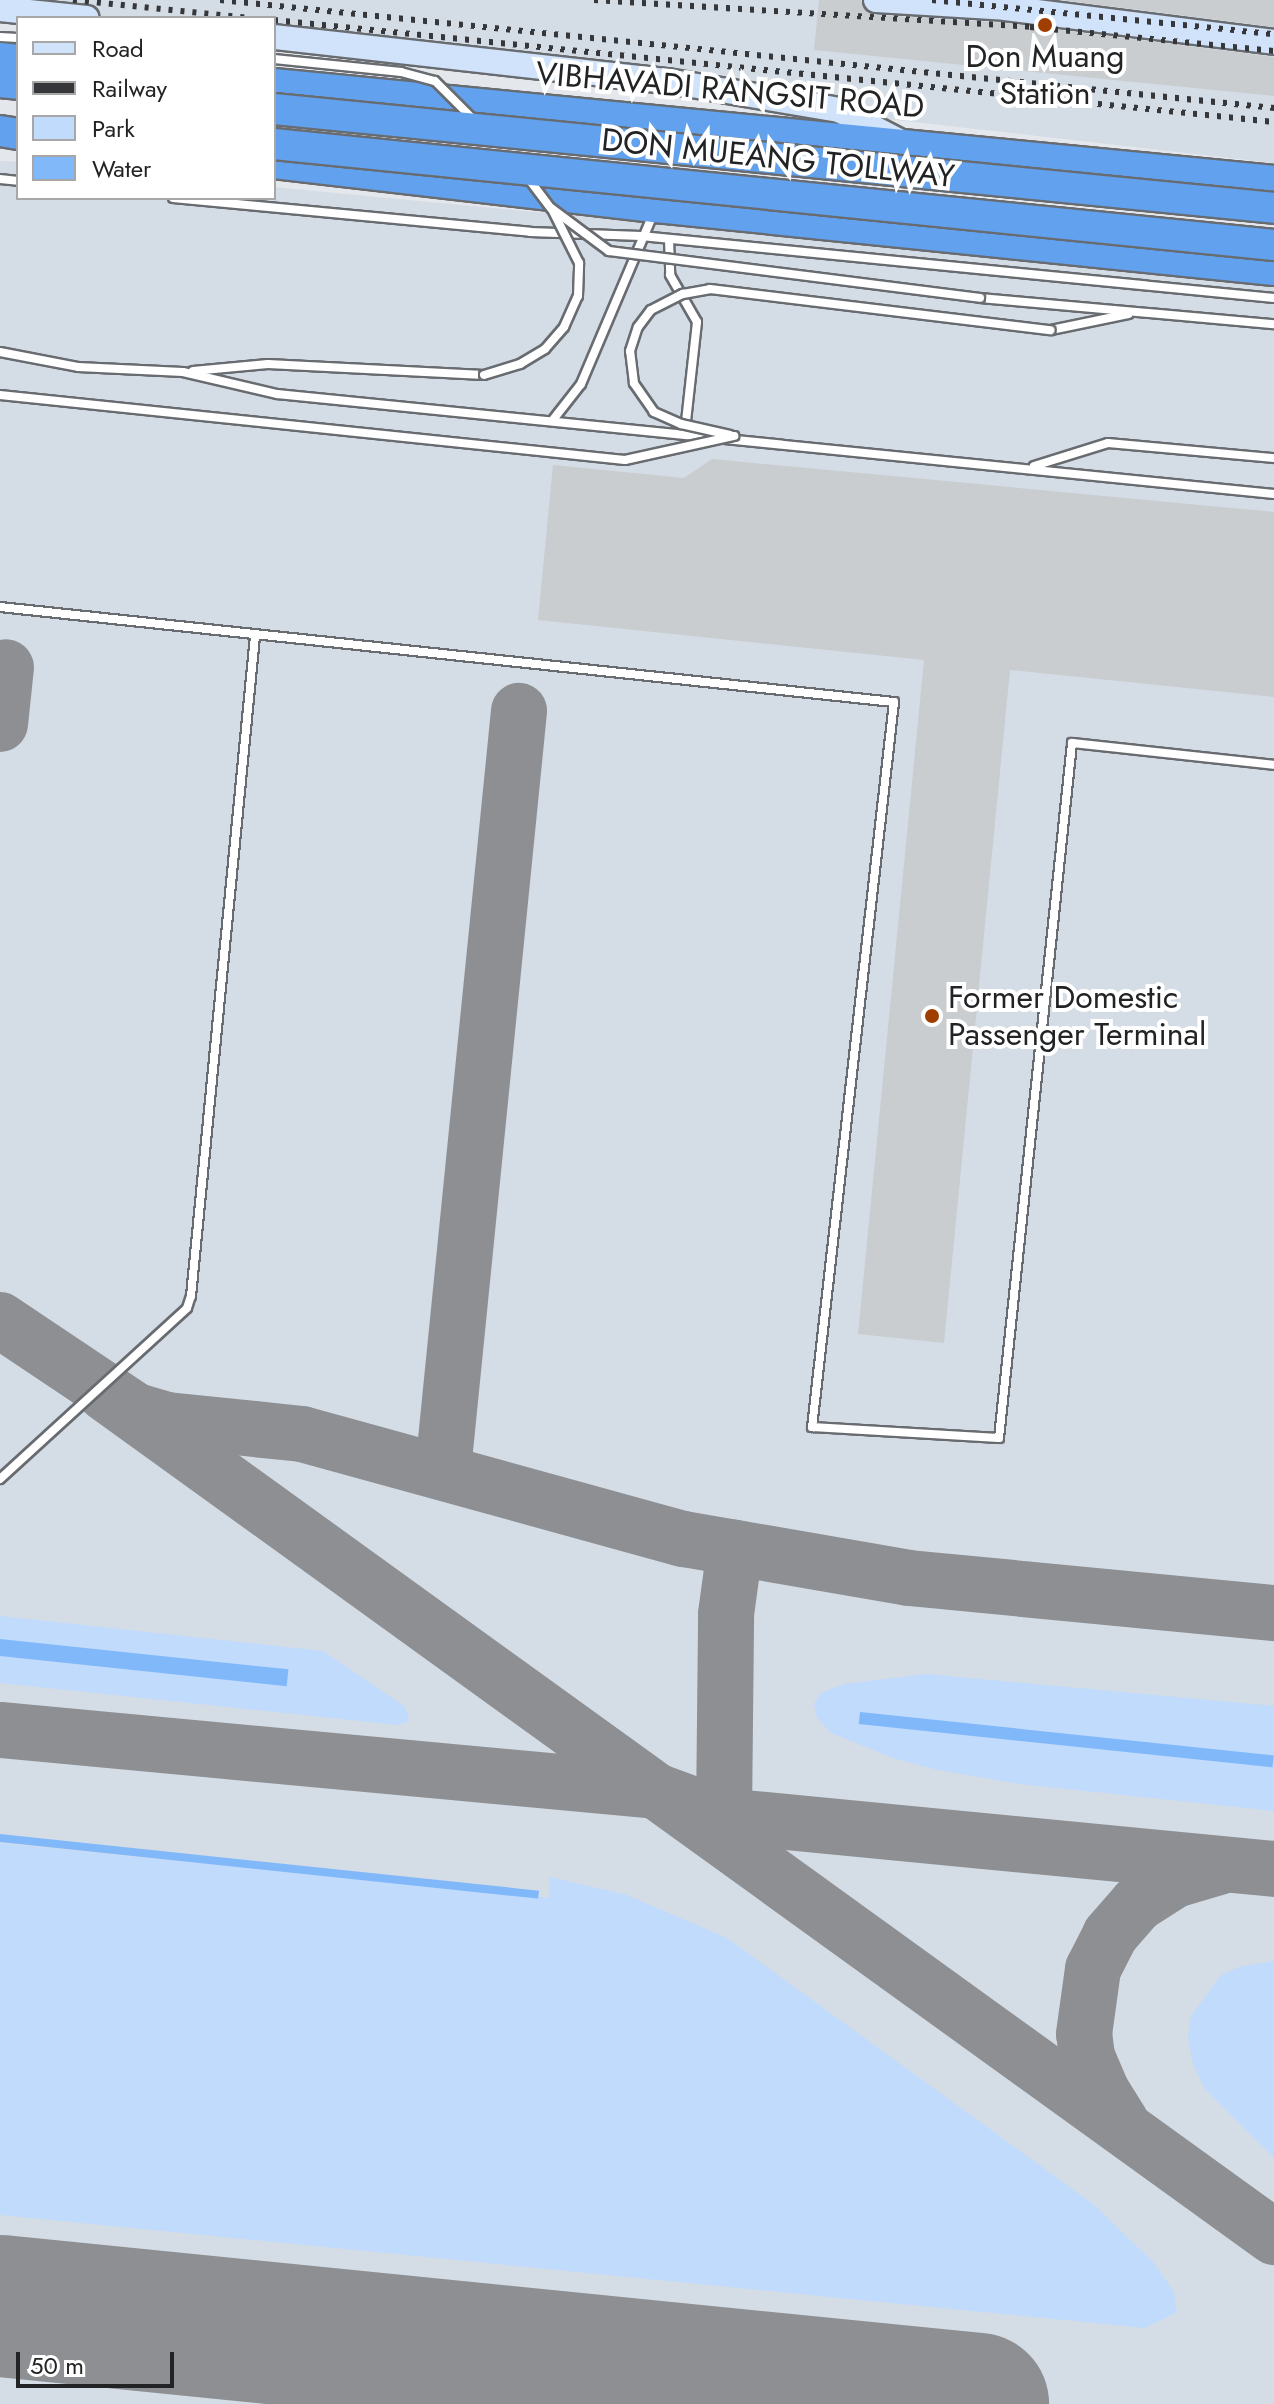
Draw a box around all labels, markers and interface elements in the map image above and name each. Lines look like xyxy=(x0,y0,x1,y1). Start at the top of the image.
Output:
legend xyxy=(16,16,276,200)
marker: Don Muang Station xyxy=(1036,16,1054,34)
text: Road xyxy=(92,31,144,66)
place label: Don Muang Station xyxy=(966,38,1124,113)
street label: VIBHAVADI RANGSIT ROAD xyxy=(534,54,926,126)
text: Railway xyxy=(92,71,167,106)
text: Park xyxy=(92,111,135,146)
street label: DON MUEANG TOLLWAY xyxy=(600,120,956,196)
text: Water xyxy=(92,151,151,186)
place label: Former Domestic Passenger Terminal xyxy=(948,979,1206,1054)
marker: Former Domestic Passenger Terminal xyxy=(923,1007,941,1025)
scale bar xyxy=(20,2336,178,2386)
text: 50 m xyxy=(30,2348,84,2383)

